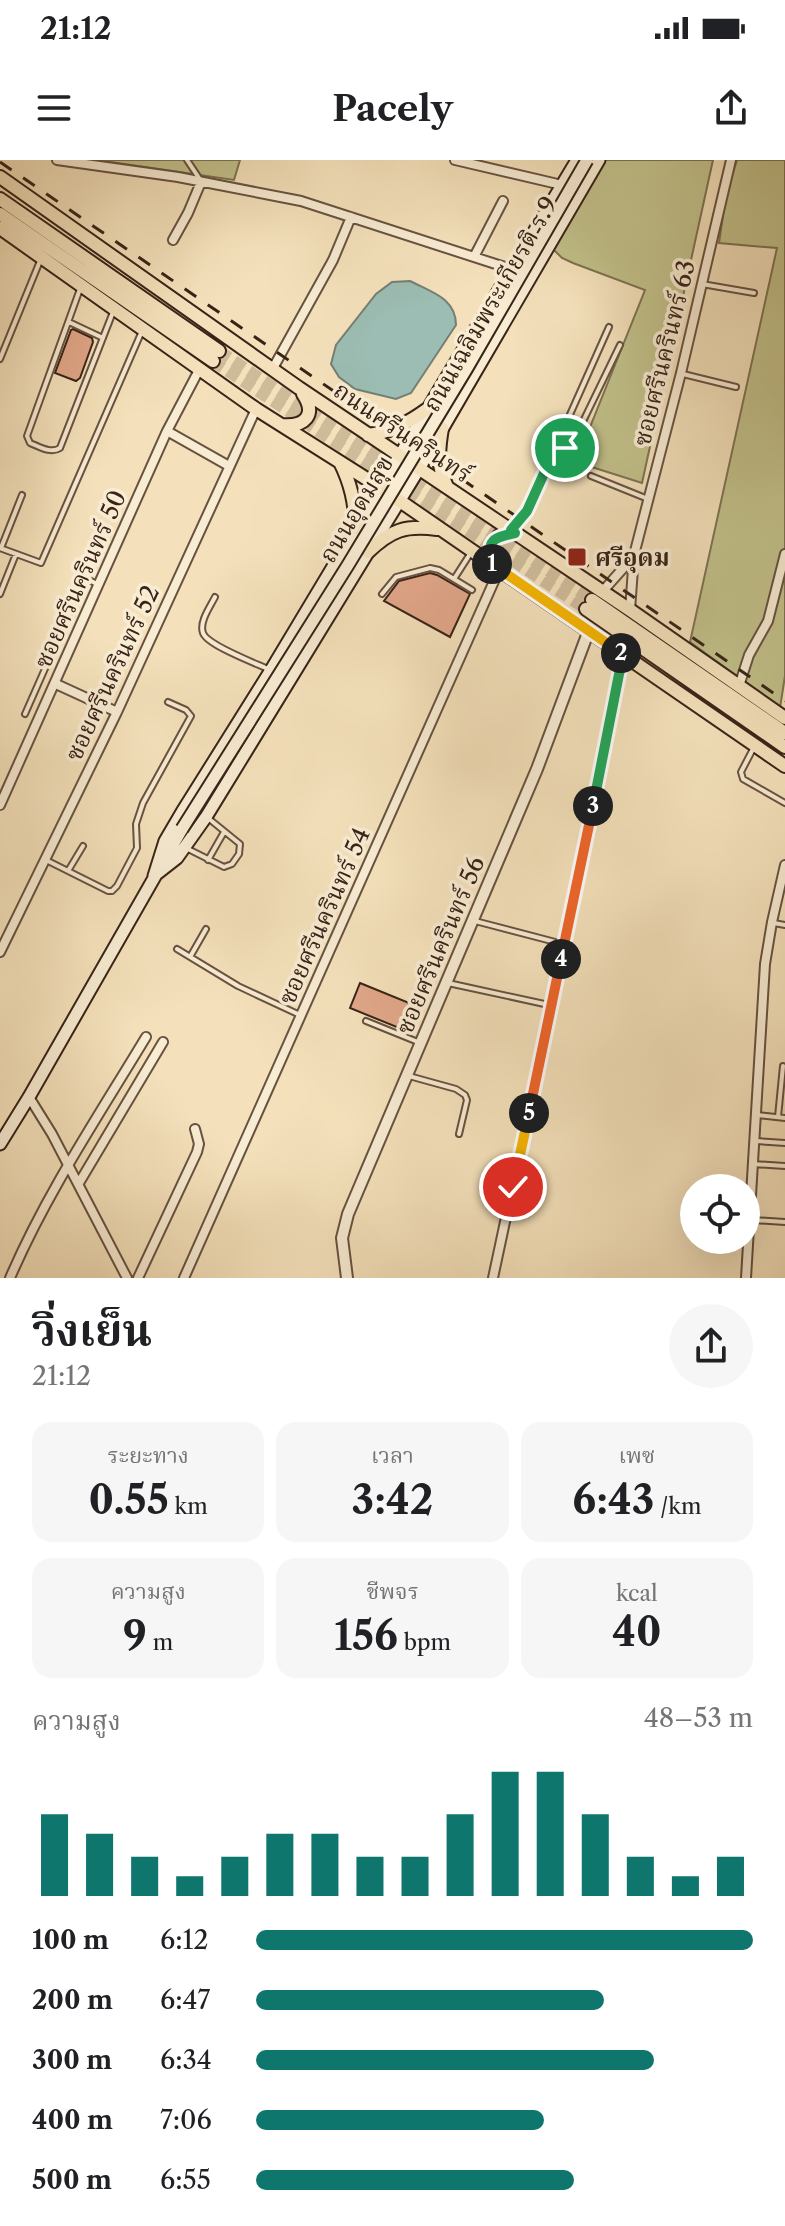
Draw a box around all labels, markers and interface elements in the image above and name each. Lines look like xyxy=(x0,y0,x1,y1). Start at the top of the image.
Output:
text: 21:12 xyxy=(40,10,111,47)
icon: menu xyxy=(32,86,76,130)
text: Pacely xyxy=(332,86,453,130)
icon: share xyxy=(709,86,753,130)
street label: ถนนเฉลิมพระเกียรติ ร.9 xyxy=(417,191,563,417)
street label: ซอยศรีนครินทร์ 63 xyxy=(626,257,701,449)
street label: ถนนศรีนครินทร์ xyxy=(328,374,478,489)
pin xyxy=(531,414,599,482)
icon: arrive xyxy=(543,426,587,470)
street label: ถนนอุดมสุข xyxy=(313,450,400,568)
street label: ซอยศรีนครินทร์ 50 xyxy=(27,485,132,672)
place label: ศรีอุดม xyxy=(595,543,670,573)
pin: 1 xyxy=(472,544,512,584)
marker: ศรีอุดม xyxy=(566,546,588,568)
text: 1 xyxy=(487,550,497,577)
street label: ซอยศรีนครินทร์ 52 xyxy=(58,580,165,765)
pin: 2 xyxy=(601,633,641,673)
text: 2 xyxy=(615,639,628,666)
pin: 3 xyxy=(573,786,613,826)
text: 3 xyxy=(587,792,599,819)
street label: ซอยศรีนครินทร์ 54 xyxy=(271,823,376,1009)
street label: ซอยศรีนครินทร์ 56 xyxy=(389,851,491,1038)
pin: 4 xyxy=(541,939,581,979)
text: 4 xyxy=(554,945,568,972)
pin: 5 xyxy=(509,1093,549,1133)
text: 5 xyxy=(523,1099,535,1126)
pin xyxy=(479,1153,547,1221)
icon: check xyxy=(491,1165,535,1209)
map controls xyxy=(680,1174,760,1254)
button: locate xyxy=(680,1174,760,1254)
text: วิ่งเย็น xyxy=(32,1303,152,1357)
button: share xyxy=(669,1304,753,1388)
text: 21:12 xyxy=(32,1360,91,1392)
text: ระยะทาง xyxy=(108,1442,189,1469)
text: เวลา xyxy=(371,1442,414,1469)
text: เพซ xyxy=(618,1442,655,1469)
text: 0.55 xyxy=(89,1475,169,1524)
text: 3:42 xyxy=(352,1475,433,1524)
text: 6:43 xyxy=(572,1475,654,1524)
text: km xyxy=(169,1493,208,1520)
text: /km xyxy=(654,1493,701,1520)
text: ความสูง xyxy=(111,1578,186,1605)
text: ชีพจร xyxy=(366,1578,419,1605)
text: kcal xyxy=(616,1580,658,1607)
text: 40 xyxy=(612,1607,661,1656)
text: 9 xyxy=(123,1611,147,1660)
text: 156 xyxy=(334,1611,398,1660)
text: m xyxy=(147,1629,173,1656)
text: bpm xyxy=(398,1629,451,1656)
text: 48–53 m xyxy=(644,1702,753,1734)
text: ความสูง xyxy=(32,1705,121,1737)
text: 100 m xyxy=(32,1924,109,1956)
text: 6:12 xyxy=(160,1924,208,1956)
text: 200 m xyxy=(32,1984,113,2016)
text: 6:47 xyxy=(160,1984,210,2016)
text: 300 m xyxy=(32,2044,112,2076)
text: 6:34 xyxy=(160,2044,212,2076)
text: 400 m xyxy=(32,2104,113,2136)
text: 7:06 xyxy=(160,2104,212,2136)
text: 500 m xyxy=(32,2164,112,2196)
text: 6:55 xyxy=(160,2164,211,2196)

